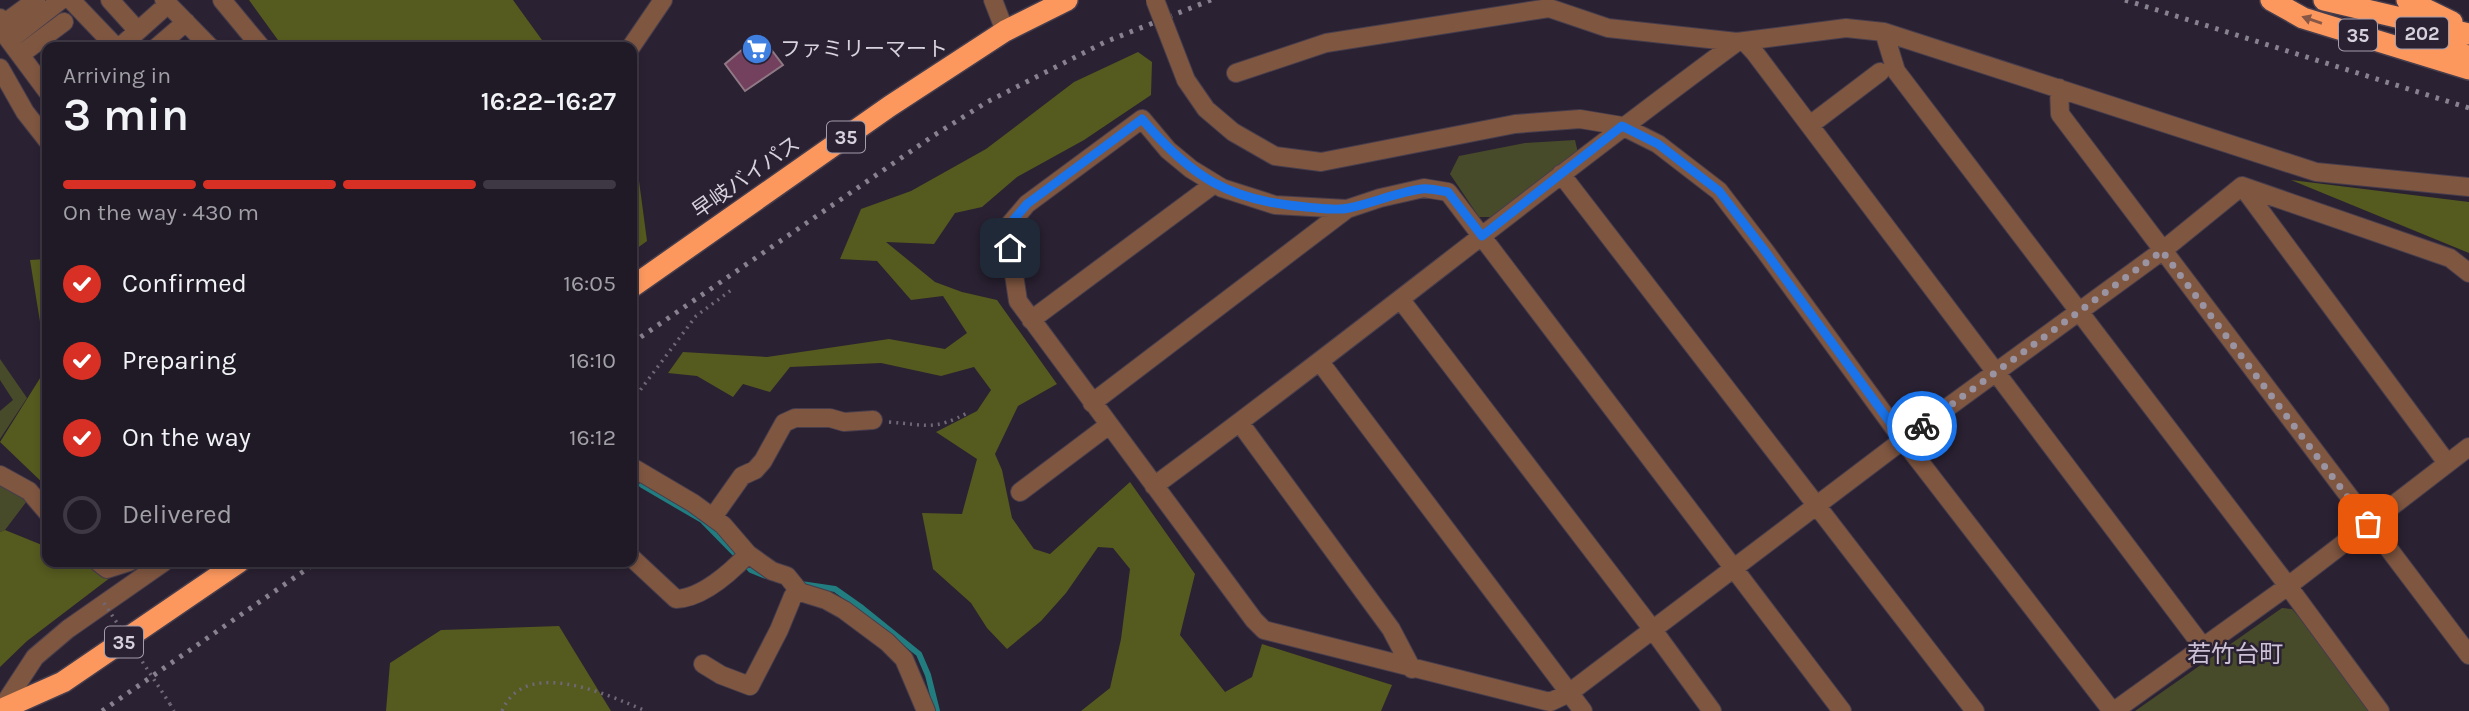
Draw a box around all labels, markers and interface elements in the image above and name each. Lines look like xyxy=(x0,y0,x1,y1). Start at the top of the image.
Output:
one-way arrow xyxy=(2301,14,2322,25)
road number: 202 xyxy=(2396,18,2448,48)
road number: 35 xyxy=(2339,20,2377,50)
supermarket icon: ファミリーマート xyxy=(740,32,774,66)
place label: ファミリーマート xyxy=(780,37,948,61)
text: Arriving in xyxy=(63,62,171,89)
text: 16:22–16:27 xyxy=(481,86,616,117)
text: 3 min xyxy=(63,88,189,142)
road number: 35 xyxy=(827,122,865,153)
street label: 早岐バイパス xyxy=(688,131,804,223)
text: On the way · 430 m xyxy=(63,199,259,226)
pin xyxy=(980,218,1040,278)
icon: home xyxy=(991,229,1029,267)
icon: check xyxy=(63,265,101,303)
text: Confirmed xyxy=(122,268,247,299)
text: 16:05 xyxy=(563,270,616,297)
icon: check xyxy=(63,342,101,380)
text: Preparing xyxy=(122,345,236,376)
text: 16:10 xyxy=(569,347,616,374)
courier xyxy=(1887,391,1957,461)
icon: bike xyxy=(1903,407,1941,445)
icon: check xyxy=(63,419,101,457)
text: On the way xyxy=(122,422,251,453)
text: 16:12 xyxy=(569,424,616,451)
pin xyxy=(2338,494,2398,554)
text: Delivered xyxy=(122,499,232,530)
icon: bag xyxy=(2349,505,2387,543)
road number: 35 xyxy=(105,626,143,657)
district label: 若竹台町 xyxy=(2187,640,2283,668)

